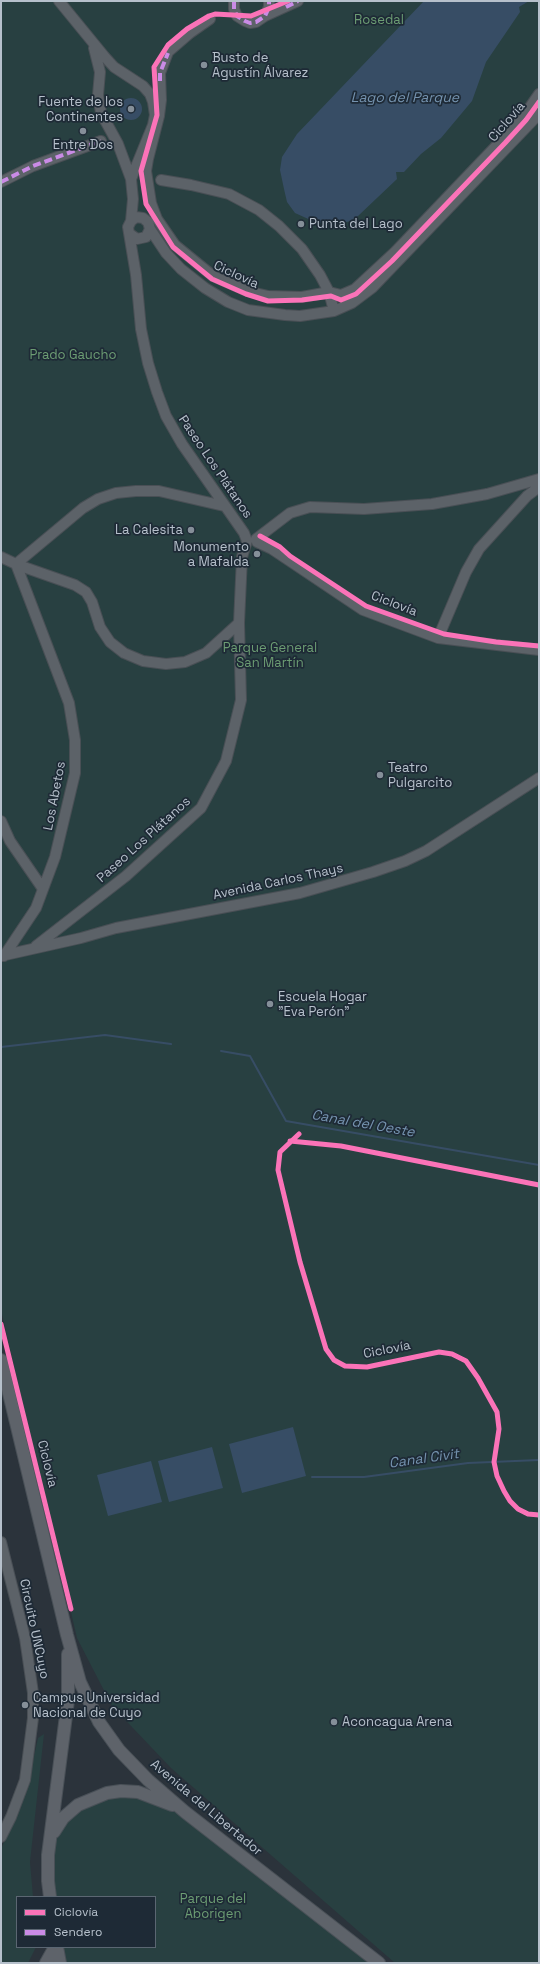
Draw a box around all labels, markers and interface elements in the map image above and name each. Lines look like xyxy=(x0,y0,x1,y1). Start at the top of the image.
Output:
park label: Rosedal xyxy=(354,12,404,28)
place label: Busto de Agustín Álvarez xyxy=(212,50,308,81)
marker: Busto de Agustín Álvarez xyxy=(199,60,209,70)
water label: Lago del Parque xyxy=(351,90,459,106)
place label: Fuente de los Continentes xyxy=(38,94,123,125)
street label: Ciclovía xyxy=(485,99,529,145)
marker: Fuente de los Continentes xyxy=(126,104,136,114)
marker: Entre Dos xyxy=(78,126,88,136)
place label: Entre Dos xyxy=(53,137,113,153)
place label: Punta del Lago xyxy=(309,216,403,232)
marker: Punta del Lago xyxy=(296,219,306,229)
street label: Ciclovía xyxy=(211,258,261,292)
park label: Prado Gaucho xyxy=(29,347,117,363)
street label: Paseo Los Plátanos xyxy=(175,413,255,521)
place label: La Calesita xyxy=(115,522,183,538)
marker: La Calesita xyxy=(186,525,196,535)
place label: Monumento a Mafalda xyxy=(173,539,249,570)
marker: Monumento a Mafalda xyxy=(252,549,262,559)
street label: Ciclovía xyxy=(369,588,419,620)
park label: Parque General San Martín xyxy=(223,640,317,671)
street label: Los Abetos xyxy=(41,760,69,832)
place label: Teatro Pulgarcito xyxy=(388,760,452,791)
marker: Teatro Pulgarcito xyxy=(375,770,385,780)
street label: Paseo Los Plátanos xyxy=(94,794,194,886)
street label: Avenida Carlos Thays xyxy=(212,861,344,903)
place label: Escuela Hogar "Eva Perón" xyxy=(278,989,367,1020)
marker: Escuela Hogar "Eva Perón" xyxy=(265,999,275,1009)
water label: Canal del Oeste xyxy=(310,1107,416,1141)
street label: Ciclovía xyxy=(362,1338,412,1362)
street label: Ciclovía xyxy=(34,1439,60,1489)
water label: Canal Civit xyxy=(388,1446,460,1472)
street label: Circuito UNCuyo xyxy=(16,1578,52,1680)
place label: Campus Universidad Nacional de Cuyo xyxy=(33,1690,160,1721)
marker: Campus Universidad Nacional de Cuyo xyxy=(20,1700,30,1710)
place label: Aconcagua Arena xyxy=(342,1714,452,1730)
marker: Aconcagua Arena xyxy=(329,1717,339,1727)
street label: Avenida del Libertador xyxy=(147,1757,265,1859)
park label: Parque del Aborigen xyxy=(180,1891,246,1922)
legend xyxy=(16,1896,156,1948)
text: Ciclovía xyxy=(54,1904,98,1920)
text: Sendero xyxy=(54,1924,102,1940)

